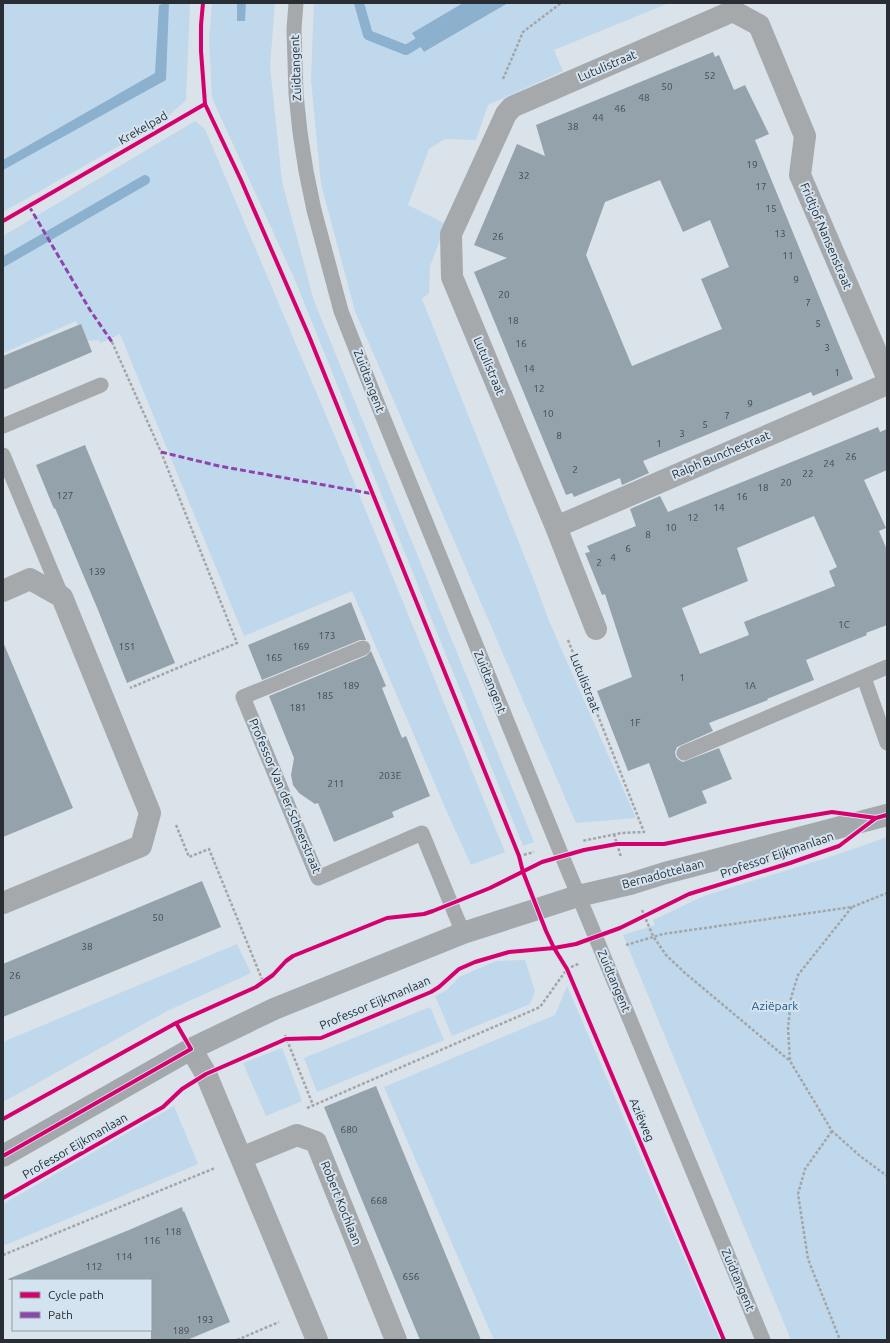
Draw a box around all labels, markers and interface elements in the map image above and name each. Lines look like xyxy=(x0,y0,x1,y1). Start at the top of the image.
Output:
street label: Zuidtangent xyxy=(288,34,303,101)
street label: Lutulistraat xyxy=(576,47,638,84)
house number: 52 xyxy=(704,70,716,81)
house number: 50 xyxy=(661,81,673,92)
house number: 48 xyxy=(638,92,650,103)
house number: 46 xyxy=(614,103,626,114)
street label: Krekelpad xyxy=(116,108,170,147)
house number: 44 xyxy=(592,112,604,123)
house number: 38 xyxy=(567,121,579,132)
house number: 19 xyxy=(746,159,758,170)
house number: 32 xyxy=(518,170,530,181)
house number: 17 xyxy=(755,181,767,192)
street label: Fridtjof Nansenstraat xyxy=(798,181,855,291)
house number: 15 xyxy=(765,203,777,214)
house number: 13 xyxy=(774,228,786,239)
house number: 26 xyxy=(492,231,504,242)
house number: 11 xyxy=(782,250,794,261)
house number: 9 xyxy=(793,274,799,285)
house number: 20 xyxy=(498,289,510,300)
house number: 7 xyxy=(805,297,811,308)
house number: 18 xyxy=(507,315,519,326)
house number: 5 xyxy=(815,318,821,329)
street label: Lutulistraat xyxy=(471,335,508,397)
house number: 16 xyxy=(515,338,527,349)
house number: 3 xyxy=(824,342,830,353)
street label: Zuidtangent xyxy=(352,348,388,414)
house number: 14 xyxy=(523,363,535,374)
house number: 1 xyxy=(834,367,840,378)
house number: 12 xyxy=(533,383,545,394)
house number: 9 xyxy=(747,398,753,409)
house number: 10 xyxy=(542,408,554,419)
house number: 7 xyxy=(724,410,730,421)
house number: 5 xyxy=(702,419,708,430)
street label: Ralph Bunchestraat xyxy=(670,428,772,481)
house number: 3 xyxy=(679,428,685,439)
house number: 8 xyxy=(556,430,562,441)
house number: 1 xyxy=(656,438,662,449)
house number: 26 xyxy=(845,451,857,462)
house number: 24 xyxy=(823,458,835,469)
house number: 2 xyxy=(572,464,578,475)
house number: 22 xyxy=(802,468,814,479)
house number: 20 xyxy=(780,477,792,488)
house number: 18 xyxy=(757,482,769,493)
house number: 127 xyxy=(57,490,73,501)
house number: 16 xyxy=(736,491,748,502)
house number: 14 xyxy=(713,502,725,513)
house number: 12 xyxy=(687,512,699,523)
house number: 10 xyxy=(665,522,677,533)
house number: 8 xyxy=(645,529,651,540)
house number: 6 xyxy=(625,543,631,554)
house number: 4 xyxy=(610,552,616,563)
house number: 2 xyxy=(596,557,602,568)
house number: 139 xyxy=(89,566,105,577)
house number: 1C xyxy=(838,619,850,630)
house number: 173 xyxy=(319,630,335,641)
house number: 151 xyxy=(119,641,135,652)
house number: 169 xyxy=(293,641,309,652)
street label: Zuidtangent xyxy=(472,649,509,715)
house number: 165 xyxy=(266,652,282,663)
street label: Lutulistraat xyxy=(568,652,603,714)
house number: 1 xyxy=(679,672,685,683)
house number: 189 xyxy=(343,680,359,691)
house number: 1A xyxy=(744,680,757,691)
house number: 185 xyxy=(317,690,333,701)
house number: 181 xyxy=(290,702,306,713)
street label: Professor Van der Scheerstraat xyxy=(247,716,324,875)
house number: 1F xyxy=(630,717,640,728)
house number: 203E xyxy=(379,770,402,781)
house number: 211 xyxy=(328,778,344,789)
street label: Professor Eijkmanlaan xyxy=(718,829,835,880)
street label: Bernadottelaan xyxy=(620,856,705,891)
house number: 50 xyxy=(152,912,164,923)
house number: 38 xyxy=(81,941,93,952)
street label: Zuidtangent xyxy=(596,948,634,1014)
house number: 26 xyxy=(9,970,21,981)
street label: Professor Eijkmanlaan xyxy=(317,973,432,1032)
park label: Aziëpark xyxy=(752,999,798,1012)
street label: Aziëweg xyxy=(628,1096,657,1143)
street label: Professor Eijkmanlaan xyxy=(20,1110,130,1181)
house number: 680 xyxy=(341,1124,358,1135)
street label: Robert Kochlaan xyxy=(319,1159,364,1247)
house number: 668 xyxy=(371,1195,388,1206)
house number: 118 xyxy=(165,1226,182,1237)
house number: 116 xyxy=(144,1235,161,1246)
street label: Zuidtangent xyxy=(720,1247,758,1313)
house number: 114 xyxy=(116,1251,133,1262)
house number: 112 xyxy=(86,1261,102,1272)
house number: 656 xyxy=(403,1271,420,1282)
legend xyxy=(12,1279,152,1331)
text: Cycle path xyxy=(48,1288,104,1301)
text: Path xyxy=(48,1308,73,1321)
house number: 193 xyxy=(197,1314,213,1325)
house number: 189 xyxy=(173,1325,189,1336)

